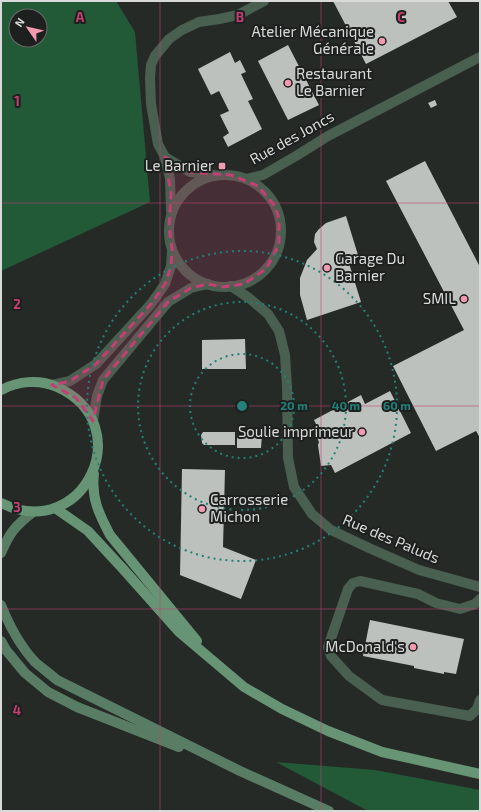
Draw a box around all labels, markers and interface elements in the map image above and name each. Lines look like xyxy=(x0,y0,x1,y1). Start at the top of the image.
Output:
north arrow xyxy=(8,8,48,48)
text: A xyxy=(76,9,85,25)
text: B xyxy=(236,9,244,25)
text: C xyxy=(397,9,405,25)
text: N xyxy=(12,15,27,29)
place label: Atelier Mécanique Générale xyxy=(251,22,374,57)
marker: Atelier Mécanique Générale xyxy=(377,36,387,46)
place label: Restaurant Le Barnier xyxy=(296,64,372,99)
marker: Restaurant Le Barnier xyxy=(283,78,293,88)
text: 1 xyxy=(14,93,20,109)
street label: Rue des Joncs xyxy=(246,107,337,168)
place label: Le Barnier xyxy=(145,156,214,174)
marker: Le Barnier xyxy=(217,161,227,171)
place label: Garage Du Barnier xyxy=(335,249,405,284)
marker: Garage Du Barnier xyxy=(322,263,332,273)
place label: SMIL xyxy=(423,289,456,307)
marker: SMIL xyxy=(459,294,469,304)
text: 2 xyxy=(13,296,21,312)
text: 20 m xyxy=(280,398,308,412)
text: 40 m xyxy=(332,398,360,412)
text: 60 m xyxy=(383,398,411,412)
centre of rings xyxy=(235,399,249,413)
place label: Soulie imprimeur xyxy=(238,422,354,440)
marker: Soulie imprimeur xyxy=(357,427,367,437)
place label: Carrosserie Michon xyxy=(210,490,288,525)
text: 3 xyxy=(13,499,21,515)
marker: Carrosserie Michon xyxy=(197,504,207,514)
street label: Rue des Paluds xyxy=(340,510,442,567)
place label: McDonald's xyxy=(325,637,405,655)
marker: McDonald's xyxy=(408,642,418,652)
text: 4 xyxy=(13,702,21,718)

